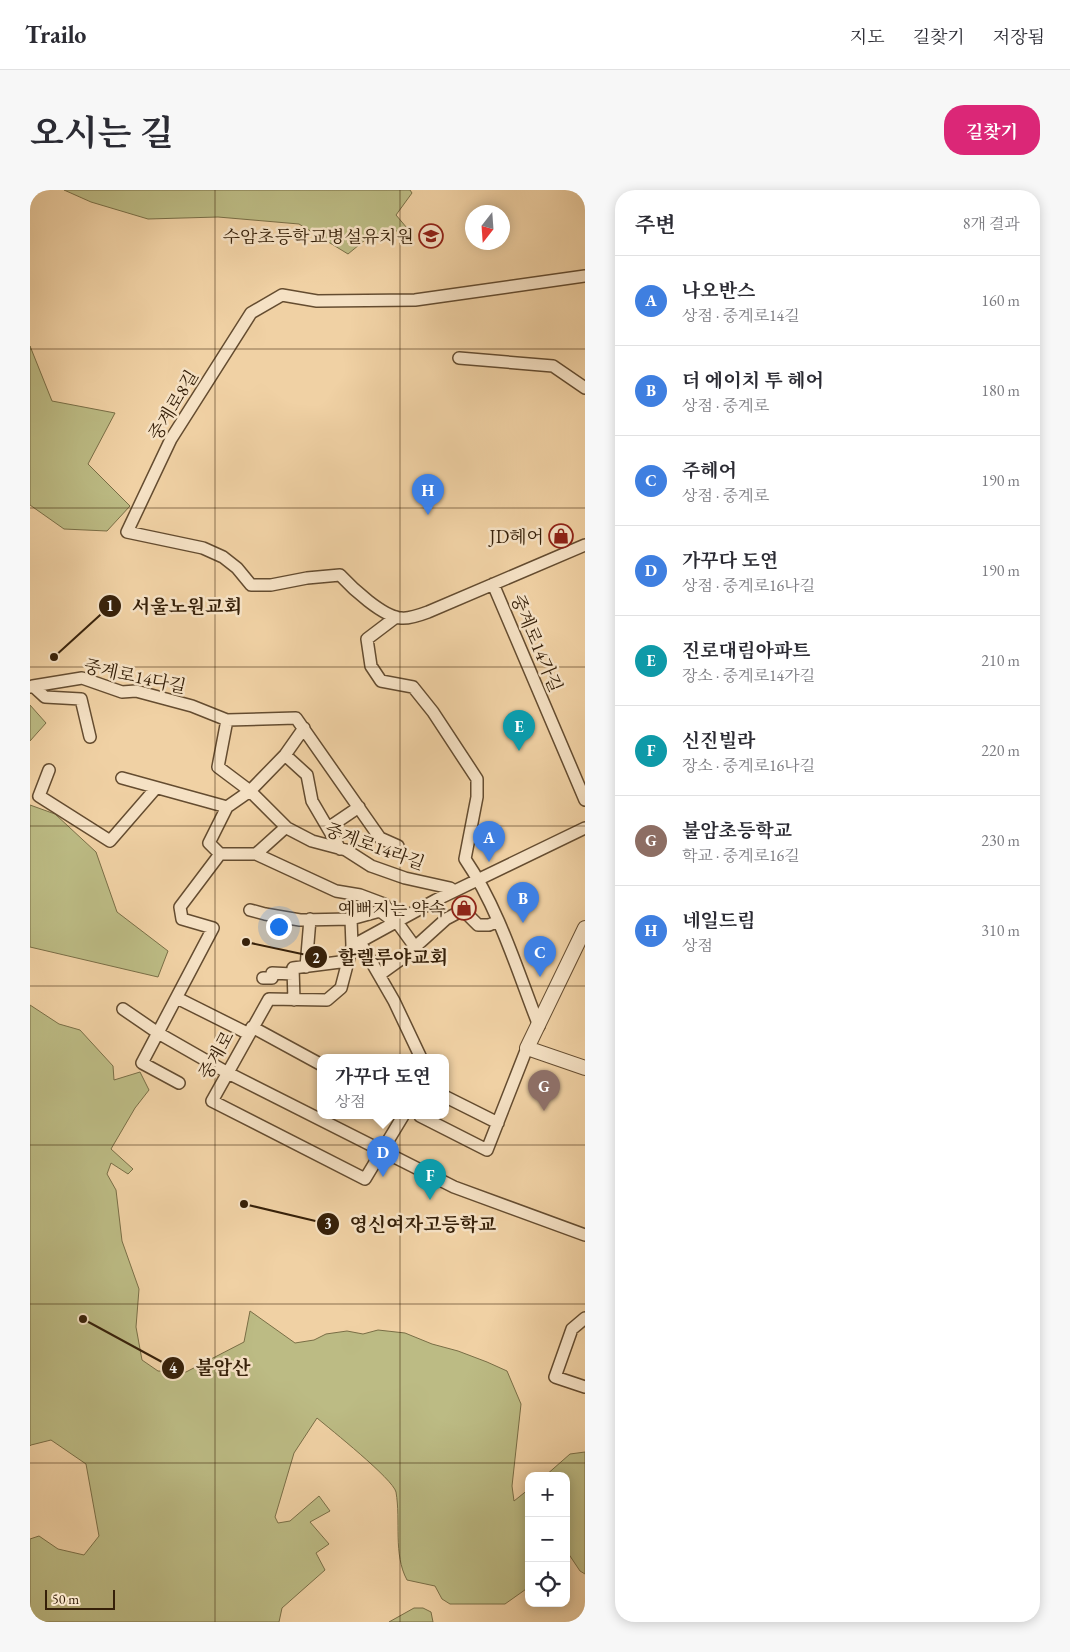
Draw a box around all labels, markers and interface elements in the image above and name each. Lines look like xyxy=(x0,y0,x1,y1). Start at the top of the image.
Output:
text: Trailo xyxy=(25,19,86,50)
text: 지도 xyxy=(850,25,885,48)
text: 길찾기 xyxy=(913,25,965,48)
text: 저장됨 xyxy=(993,25,1045,48)
button: 길찾기 xyxy=(944,105,1040,155)
text: 오시는 길 xyxy=(30,110,174,155)
north arrow xyxy=(465,205,510,250)
text: 주변 xyxy=(635,211,676,238)
text: 8개 결과 xyxy=(963,213,1020,234)
school or university icon: 수암초등학교병설유치원 xyxy=(418,223,444,249)
place label: 수암초등학교병설유치원 xyxy=(223,225,414,248)
text: 나오반스 xyxy=(682,278,755,303)
text: A xyxy=(645,290,657,311)
text: 160 m xyxy=(981,290,1020,311)
text: 상점 · 중계로14길 xyxy=(682,305,800,326)
street label: 중계로8길 xyxy=(143,366,203,444)
text: 더 에이치 투 헤어 xyxy=(682,368,824,393)
text: B xyxy=(646,380,656,401)
text: 180 m xyxy=(981,380,1020,401)
text: 상점 · 중계로 xyxy=(682,395,769,416)
text: 주헤어 xyxy=(682,458,737,483)
text: C xyxy=(645,470,657,491)
text: 190 m xyxy=(981,470,1020,491)
pin: H xyxy=(412,474,444,515)
text: 상점 · 중계로 xyxy=(682,485,769,506)
shop icon: JD헤어 xyxy=(548,523,574,549)
place label: JD헤어 xyxy=(488,525,544,548)
text: 가꾸다 도연 xyxy=(682,548,778,573)
text: D xyxy=(645,560,657,581)
text: 190 m xyxy=(981,560,1020,581)
text: 상점 · 중계로16나길 xyxy=(682,575,815,596)
callout: 서울노원교회 xyxy=(97,589,252,623)
street label: 중계로14가길 xyxy=(506,591,568,695)
text: 서울노원교회 xyxy=(132,594,242,619)
text: 1 xyxy=(106,596,114,615)
text: 진로대림아파트 xyxy=(682,638,810,663)
text: E xyxy=(646,650,656,671)
text: 210 m xyxy=(981,650,1020,671)
street label: 중계로14다길 xyxy=(82,654,188,698)
text: 장소 · 중계로14가길 xyxy=(682,665,815,686)
pin: E xyxy=(503,710,535,751)
text: 신진빌라 xyxy=(682,728,755,753)
text: F xyxy=(647,740,655,761)
text: 220 m xyxy=(981,740,1020,761)
text: 장소 · 중계로16나길 xyxy=(682,755,815,776)
street label: 중계로14라길 xyxy=(322,817,428,875)
text: 불암초등학교 xyxy=(682,818,792,843)
pin: A xyxy=(473,821,505,862)
text: G xyxy=(645,830,657,851)
text: 230 m xyxy=(981,830,1020,851)
text: 학교 · 중계로16길 xyxy=(682,845,800,866)
pin: B xyxy=(507,882,539,923)
shop icon: 예뻐지는 약속 xyxy=(451,895,477,921)
place label: 예뻐지는 약속 xyxy=(338,897,446,920)
text: 네일드림 xyxy=(682,908,755,933)
your location xyxy=(266,914,292,940)
text: H xyxy=(645,920,657,941)
text: 310 m xyxy=(981,920,1020,941)
text: 상점 xyxy=(682,935,713,956)
pin: C xyxy=(524,936,556,977)
callout: 할렐루야교회 xyxy=(303,940,458,974)
text: 할렐루야교회 xyxy=(338,945,448,970)
text: 2 xyxy=(312,948,320,967)
street label: 중계로 xyxy=(193,1027,239,1083)
popup xyxy=(317,1054,449,1119)
text: 가꾸다 도연 xyxy=(335,1064,431,1089)
pin: G xyxy=(528,1070,560,1111)
text: 상점 xyxy=(335,1091,366,1112)
pin: D xyxy=(367,1136,399,1177)
pin: F xyxy=(414,1159,446,1200)
callout: 영신여자고등학교 xyxy=(315,1207,507,1241)
text: 영신여자고등학교 xyxy=(350,1212,496,1237)
text: 3 xyxy=(324,1214,332,1233)
callout: 불암산 xyxy=(160,1351,260,1385)
text: 불암산 xyxy=(195,1355,251,1380)
text: 4 xyxy=(169,1358,178,1377)
map controls xyxy=(525,1472,570,1607)
button: + xyxy=(525,1472,570,1517)
button: − xyxy=(525,1517,570,1562)
button: locate xyxy=(525,1562,570,1607)
scale bar xyxy=(45,1587,115,1610)
text: 50 m xyxy=(52,1590,79,1608)

